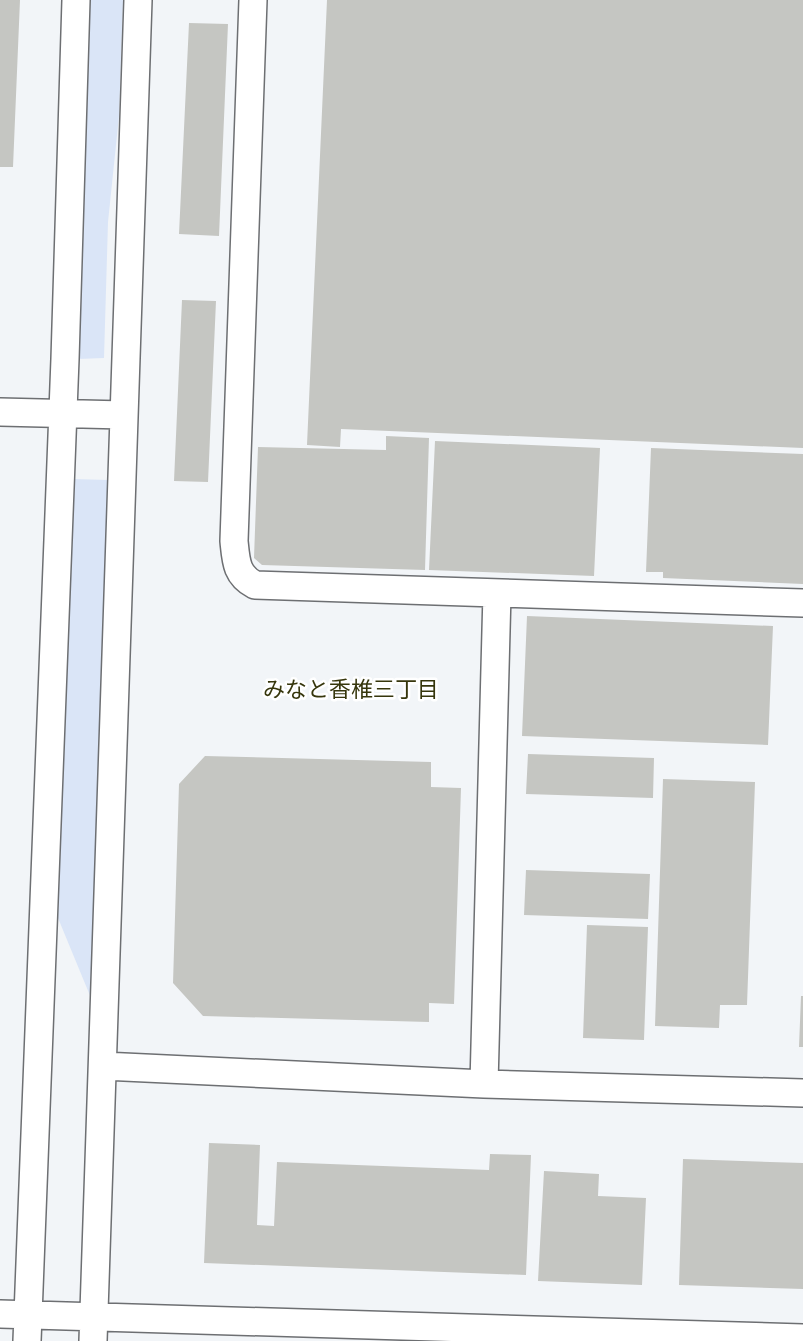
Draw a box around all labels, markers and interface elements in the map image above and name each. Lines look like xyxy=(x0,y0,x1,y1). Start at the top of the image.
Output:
district label: みなと香椎三丁目 xyxy=(263,674,439,707)

